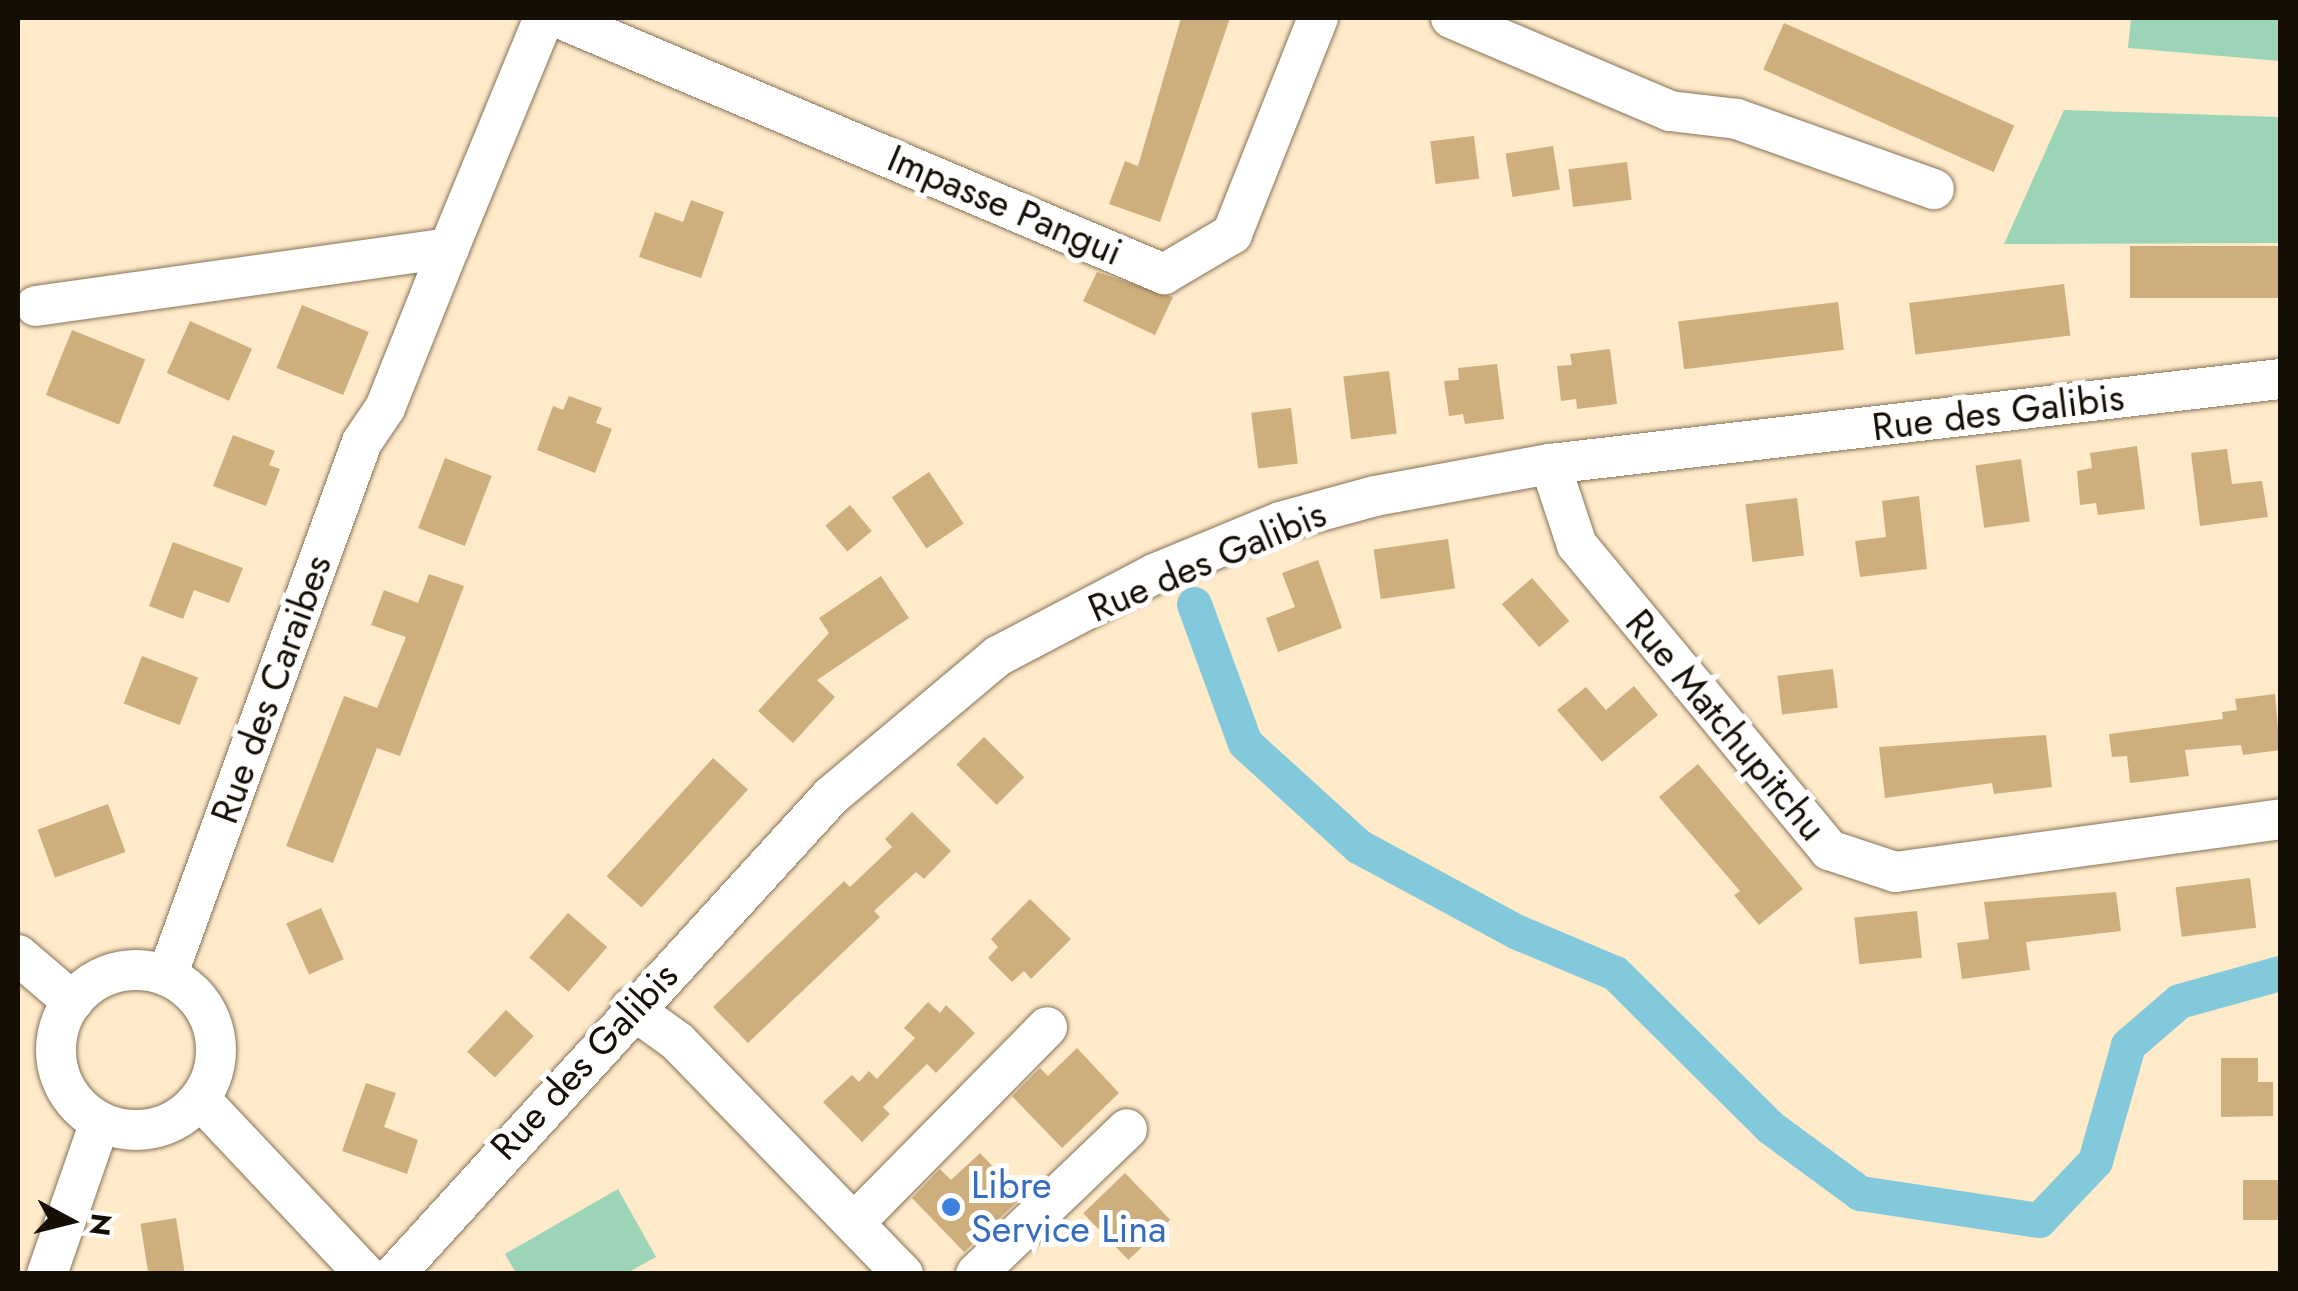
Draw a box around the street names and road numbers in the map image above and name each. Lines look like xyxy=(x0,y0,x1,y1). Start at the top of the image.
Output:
street label: Impasse Pangui xyxy=(881,135,1129,275)
street label: Rue des Galibis xyxy=(1869,374,2127,450)
street label: Rue des Galibis xyxy=(1081,491,1333,631)
street label: Rue des Caraibes xyxy=(201,549,341,829)
street label: Rue Matchupitchu xyxy=(1616,600,1836,850)
street label: Rue des Galibis xyxy=(481,953,687,1169)

